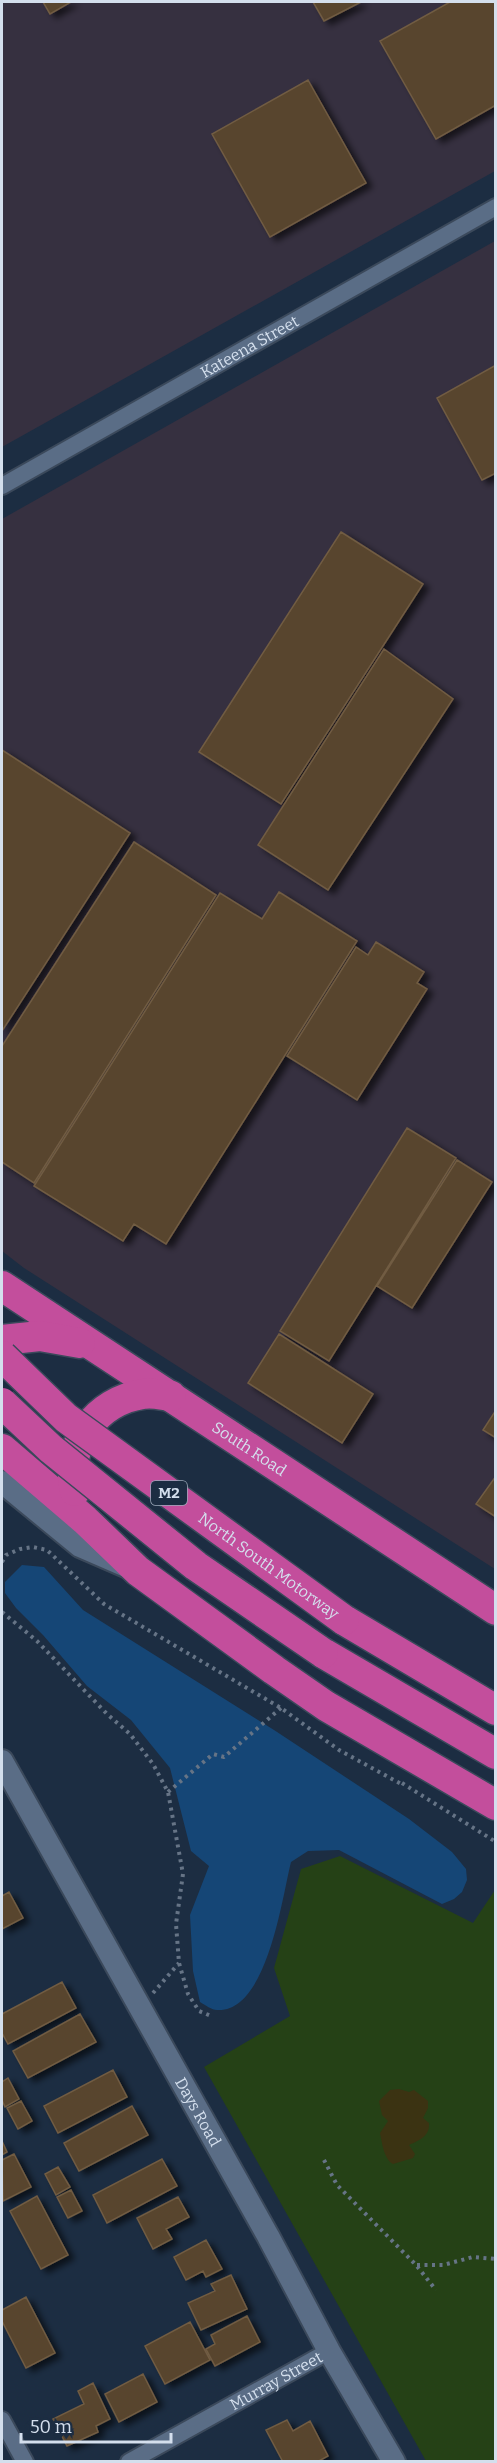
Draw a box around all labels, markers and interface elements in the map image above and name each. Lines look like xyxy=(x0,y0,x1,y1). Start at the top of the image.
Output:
street label: Kateena Street xyxy=(197,311,302,382)
street label: South Road xyxy=(209,1417,291,1480)
road number: M2 xyxy=(151,1481,187,1505)
street label: North South Motorway xyxy=(195,1508,343,1623)
street label: Days Road xyxy=(172,2074,226,2150)
street label: Murray Street xyxy=(226,2347,326,2414)
scale bar xyxy=(21,2406,171,2444)
text: 50 m xyxy=(30,2416,72,2438)

